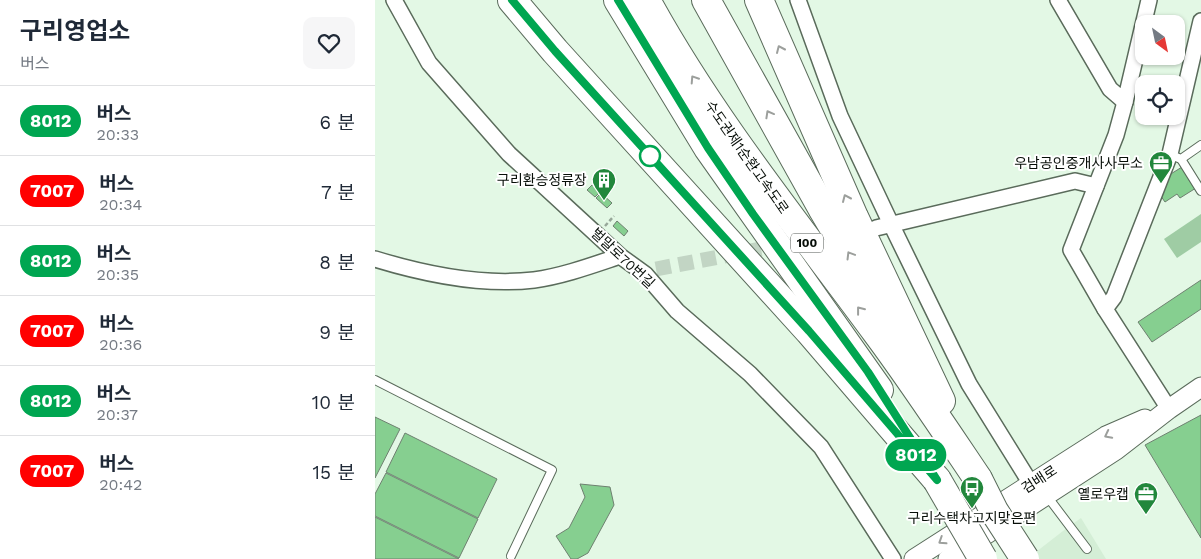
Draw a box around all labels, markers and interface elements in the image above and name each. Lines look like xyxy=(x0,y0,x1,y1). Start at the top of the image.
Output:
north arrow xyxy=(1135,15,1185,65)
map controls xyxy=(1135,15,1185,125)
text: 구리영업소 xyxy=(20,17,130,45)
button: heart xyxy=(303,17,355,69)
one-way arrow xyxy=(776,45,787,54)
text: 버스 xyxy=(20,54,49,73)
one-way arrow xyxy=(690,75,700,84)
button: locate xyxy=(1135,75,1185,125)
street label: 수도권제1순환고속도로 xyxy=(702,97,792,217)
text: 버스 xyxy=(96,102,131,125)
text: 8012 xyxy=(30,110,71,131)
one-way arrow xyxy=(766,110,776,119)
text: 6 분 xyxy=(319,111,355,134)
text: 20:33 xyxy=(96,125,139,144)
unlabelled marker xyxy=(639,145,661,167)
office icon: 우남공인중개사사무소 xyxy=(1148,150,1174,184)
place label: 우남공인중개사사무소 xyxy=(1014,155,1143,171)
building icon: 구리환승정류장 xyxy=(591,167,617,201)
text: 버스 xyxy=(99,172,134,195)
place label: 구리환승정류장 xyxy=(497,172,587,188)
text: 7007 xyxy=(30,180,74,201)
text: 7 분 xyxy=(321,181,355,204)
one-way arrow xyxy=(841,194,852,203)
text: 20:34 xyxy=(99,195,142,214)
street label: 벌말로70번길 xyxy=(588,225,658,291)
road number: 100 xyxy=(791,234,823,252)
text: 버스 xyxy=(96,242,131,265)
text: 8012 xyxy=(30,250,71,271)
text: 8 분 xyxy=(319,251,355,274)
one-way arrow xyxy=(846,251,856,260)
text: 20:35 xyxy=(96,265,139,284)
one-way arrow xyxy=(857,306,866,316)
text: 버스 xyxy=(99,312,134,335)
text: 7007 xyxy=(30,320,74,341)
text: 9 분 xyxy=(319,321,355,344)
text: 20:36 xyxy=(99,335,142,354)
text: 버스 xyxy=(96,382,131,405)
text: 8012 xyxy=(30,390,71,411)
text: 10 분 xyxy=(312,391,355,414)
text: 20:37 xyxy=(96,405,138,424)
one-way arrow xyxy=(1105,429,1114,439)
line badge: 8012 xyxy=(881,439,951,471)
text: 8012 xyxy=(895,444,937,465)
text: 버스 xyxy=(99,452,134,475)
text: 7007 xyxy=(30,460,74,481)
text: 15 분 xyxy=(313,461,355,484)
street label: 검배로 xyxy=(1018,462,1060,496)
text: 20:42 xyxy=(99,475,142,494)
bus stop icon: 구리수택차고지맞은편 xyxy=(959,475,985,509)
office icon: 옐로우캡 xyxy=(1133,481,1159,515)
place label: 옐로우캡 xyxy=(1077,486,1129,502)
place label: 구리수택차고지맞은편 xyxy=(908,510,1036,526)
one-way arrow xyxy=(938,535,947,545)

